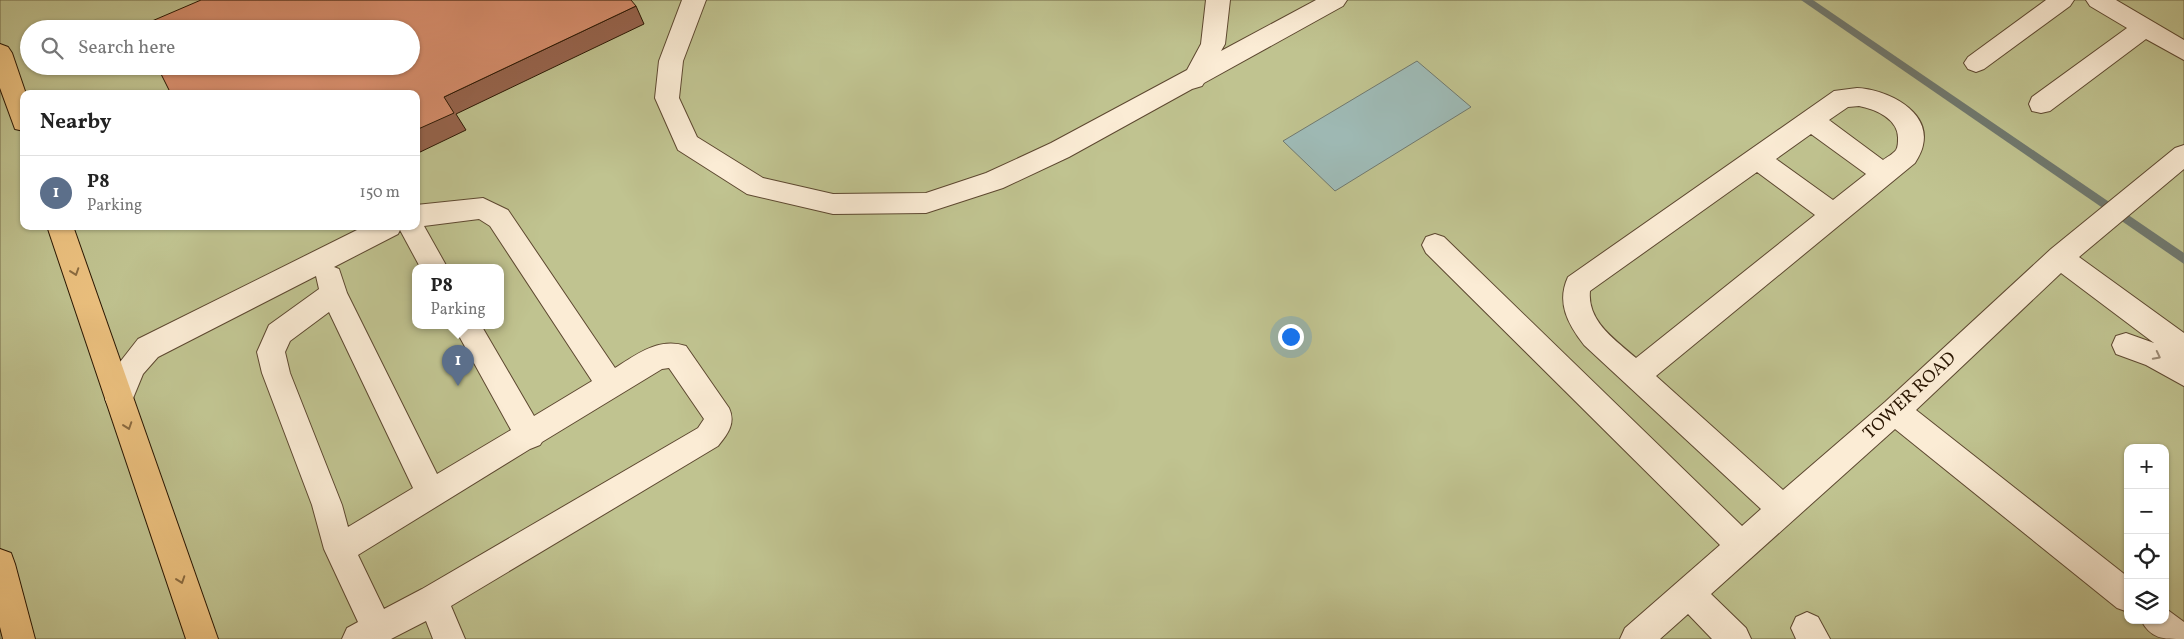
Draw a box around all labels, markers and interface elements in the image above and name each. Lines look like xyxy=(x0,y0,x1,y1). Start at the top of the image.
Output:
search box xyxy=(20,20,420,75)
icon: search xyxy=(38,34,66,62)
text: Search here xyxy=(78,35,175,61)
text: Nearby xyxy=(40,108,111,137)
text: P8 xyxy=(87,169,110,195)
text: 1 xyxy=(53,182,59,204)
text: 150 m xyxy=(359,182,400,204)
text: Parking xyxy=(87,195,142,217)
popup xyxy=(412,264,504,329)
one-way arrow xyxy=(70,268,80,276)
text: P8 xyxy=(430,273,453,299)
text: Parking xyxy=(430,299,486,321)
your location xyxy=(1278,324,1304,350)
pin: 1 xyxy=(442,345,474,386)
street label: TOWER ROAD xyxy=(1858,346,1962,446)
one-way arrow xyxy=(2152,350,2161,360)
one-way arrow xyxy=(122,421,132,430)
map controls xyxy=(2124,444,2169,624)
button: + xyxy=(2124,444,2169,489)
button: − xyxy=(2124,489,2169,534)
button: locate xyxy=(2124,534,2169,579)
one-way arrow xyxy=(175,575,185,583)
button: layers xyxy=(2124,579,2169,624)

